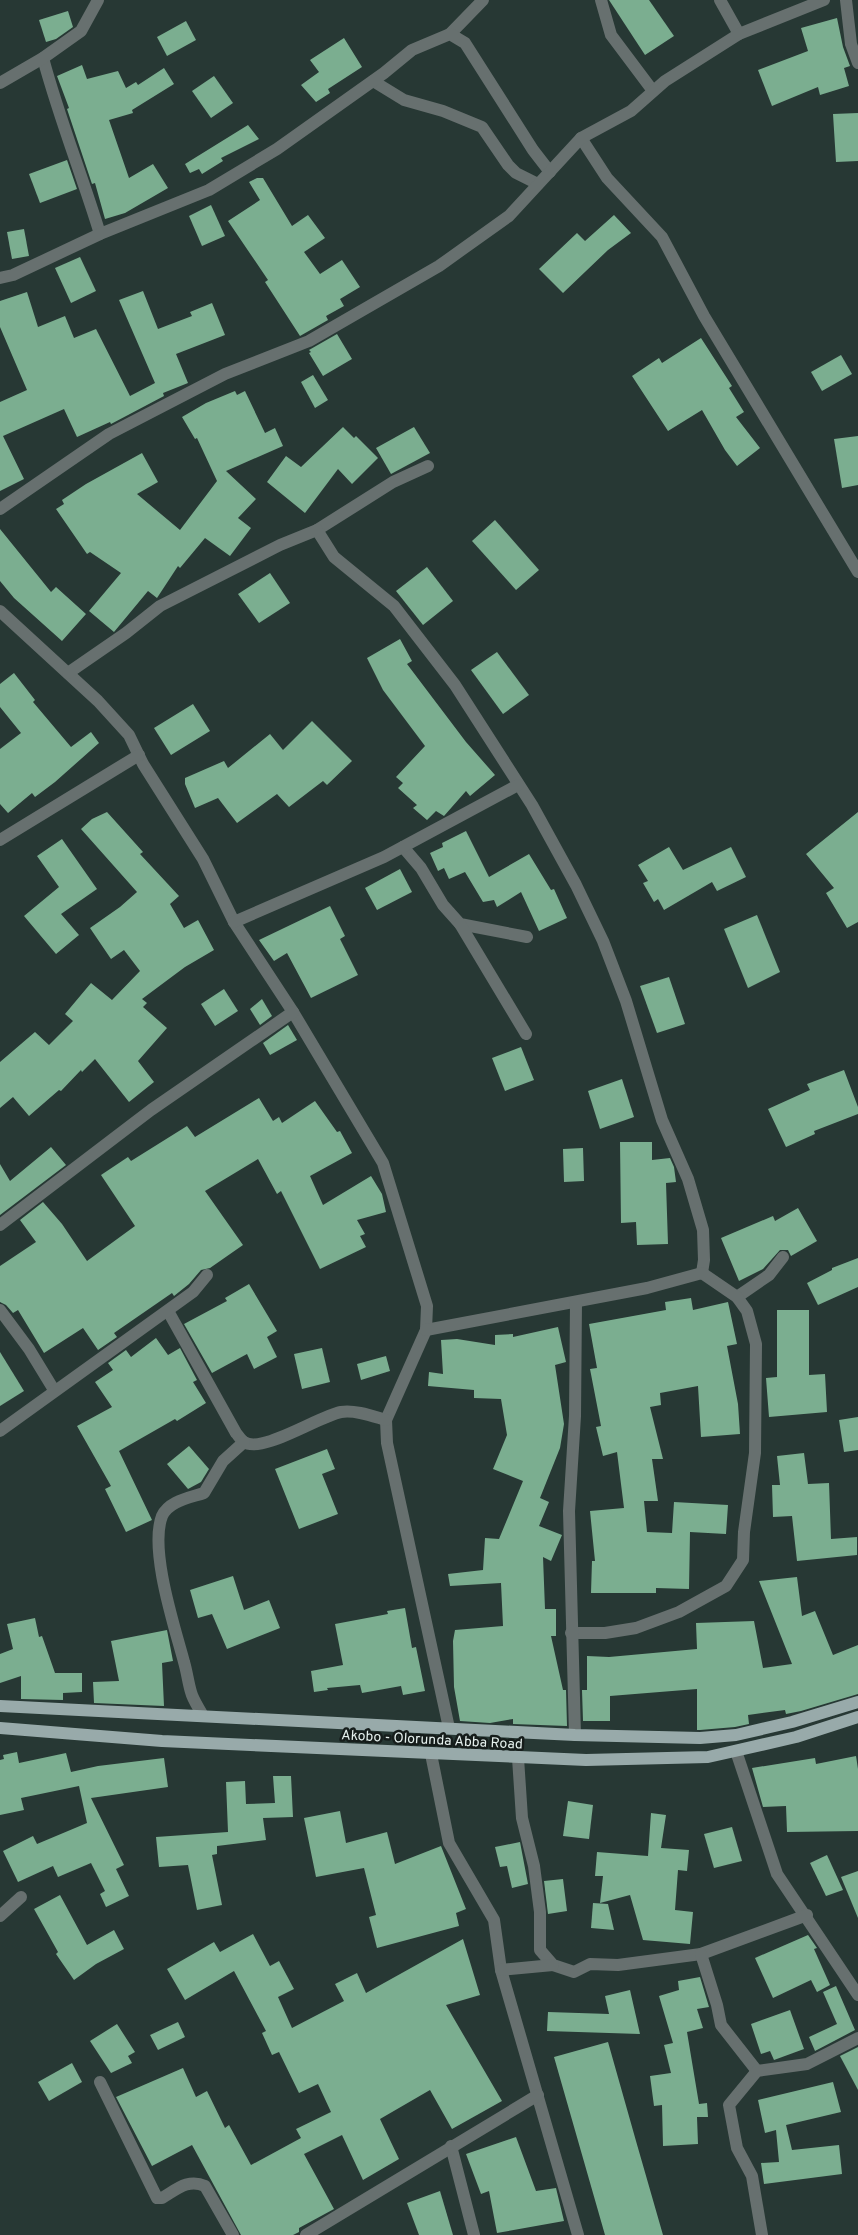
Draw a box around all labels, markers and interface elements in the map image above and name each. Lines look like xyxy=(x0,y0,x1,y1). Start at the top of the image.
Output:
street label: Akobo - Olorunda Abba Road xyxy=(341,1727,523,1754)

